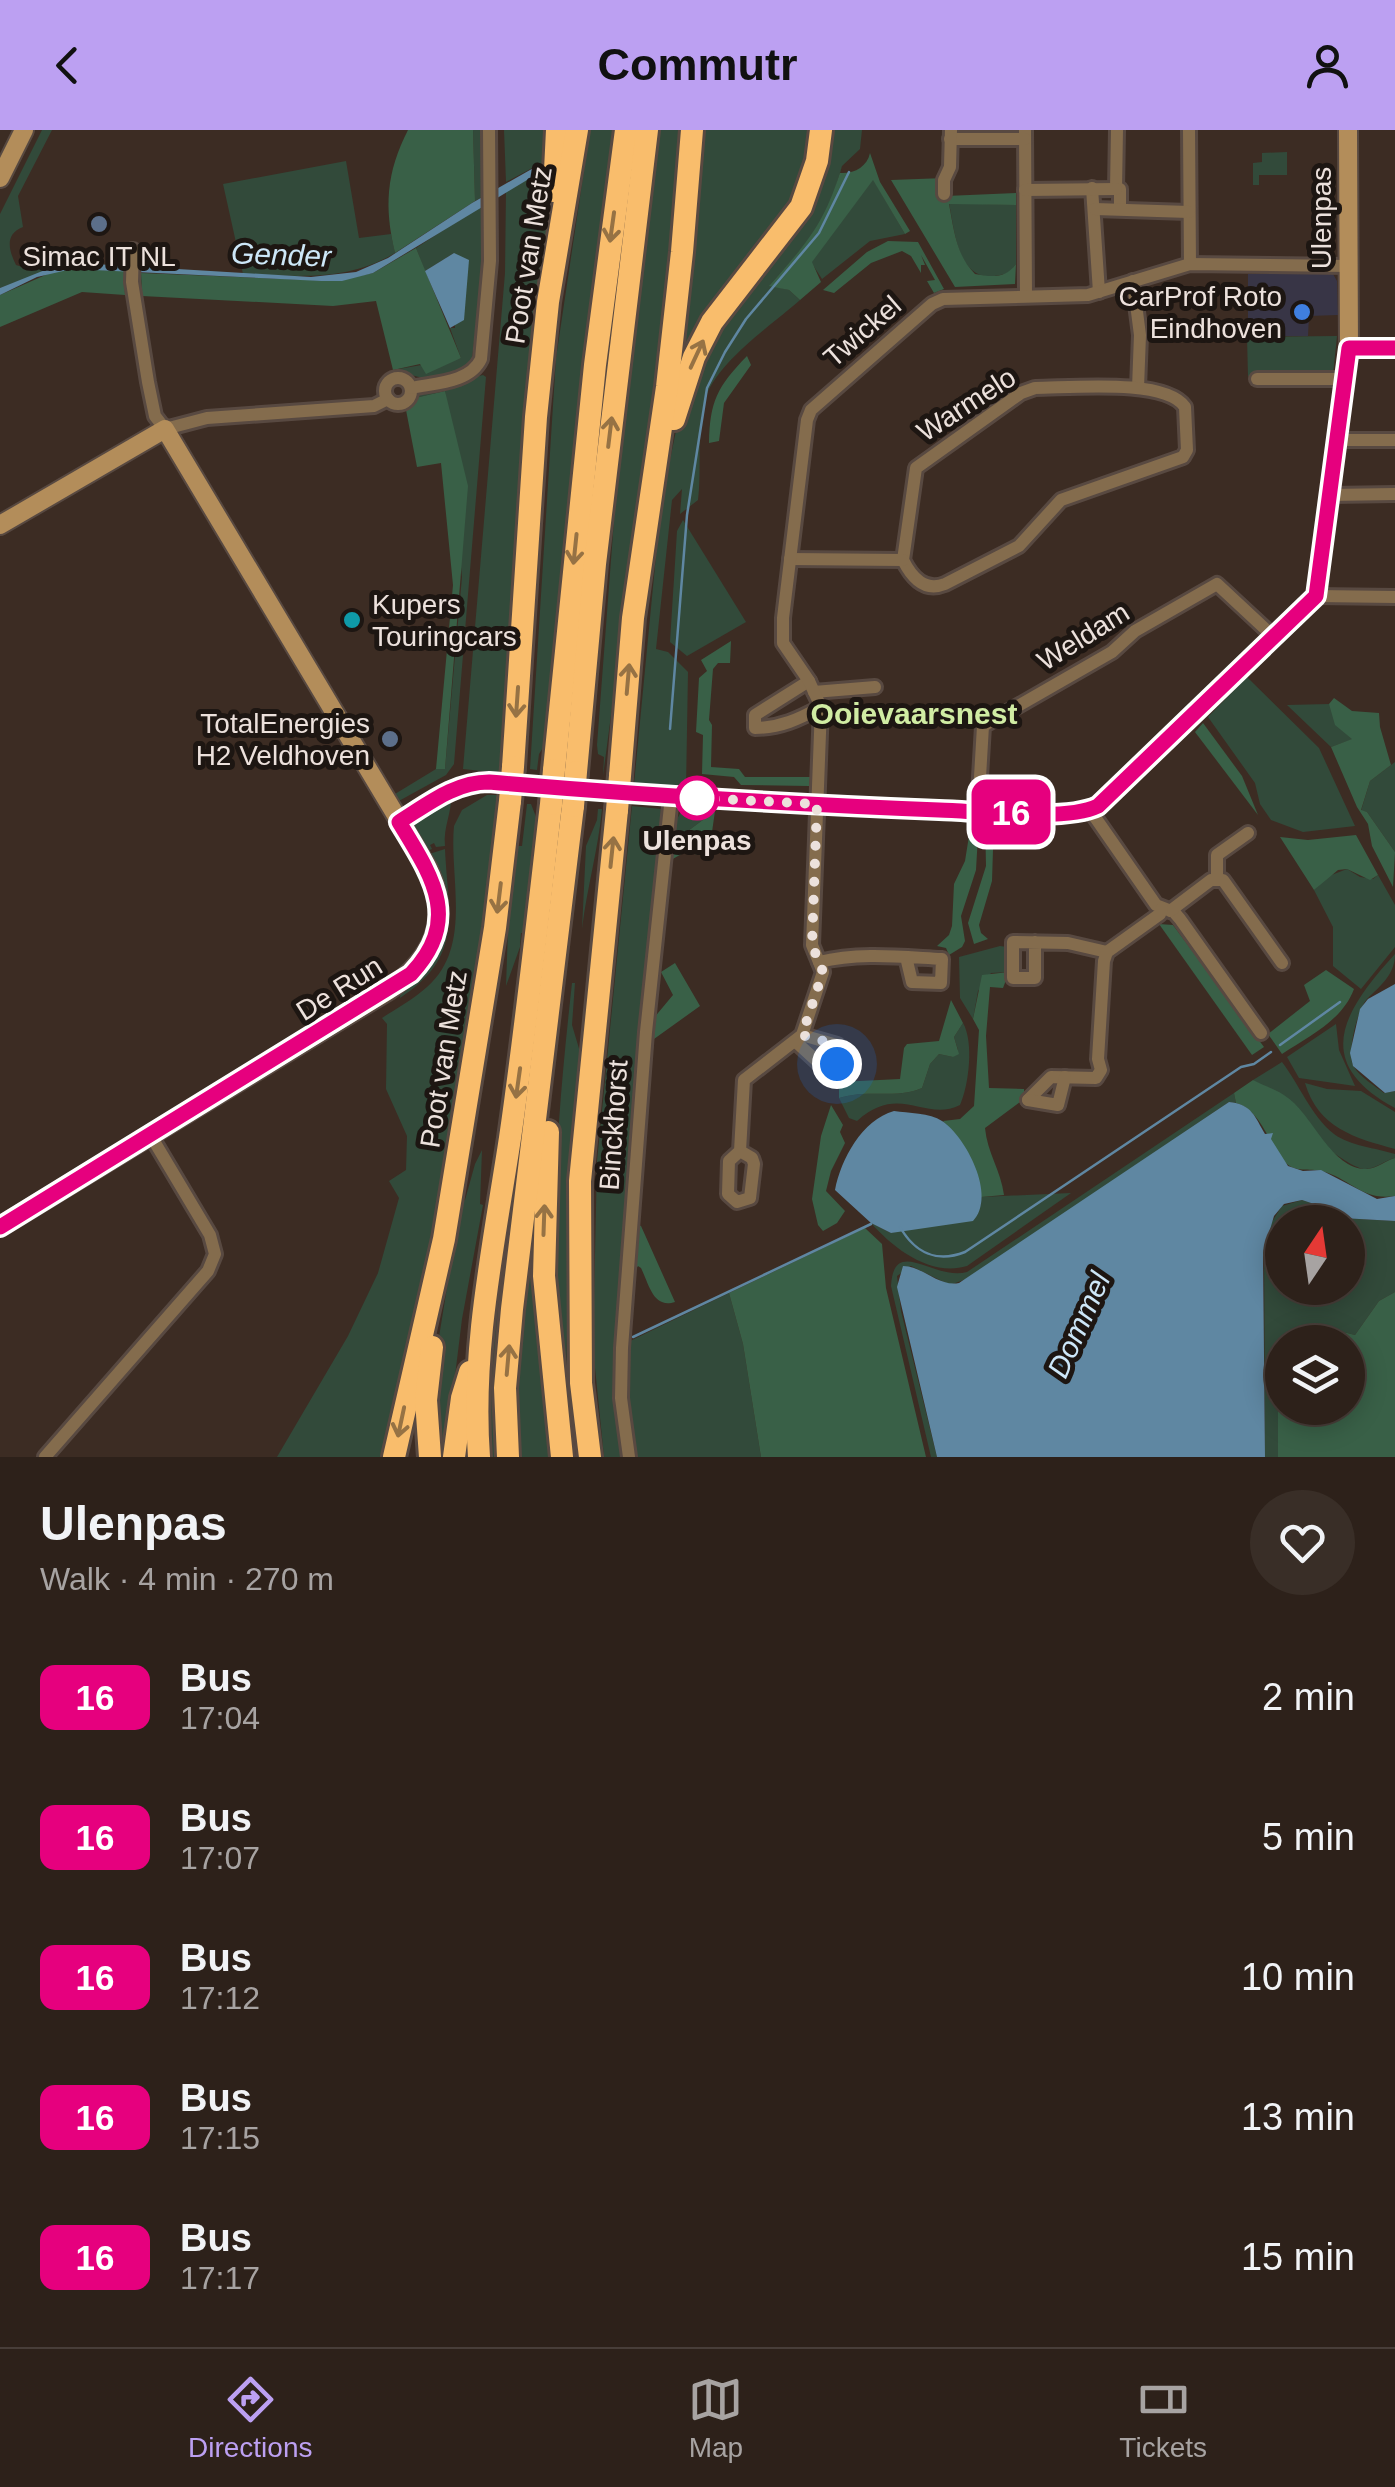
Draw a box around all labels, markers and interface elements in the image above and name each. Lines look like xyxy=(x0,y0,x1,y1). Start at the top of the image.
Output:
icon: back xyxy=(40,38,95,93)
icon: person xyxy=(1300,38,1355,93)
text: Commutr xyxy=(598,39,798,90)
street label: Poot van Metz xyxy=(499,164,558,346)
street label: Ulenpas xyxy=(1306,167,1337,269)
one-way arrow xyxy=(603,210,621,242)
marker: Simac IT NL xyxy=(88,213,110,235)
water label: Gender xyxy=(230,236,333,273)
place label: Simac IT NL xyxy=(22,241,176,272)
place label: CarProf Roto Eindhoven xyxy=(1119,281,1282,344)
street label: Twickel xyxy=(818,290,907,373)
marker: CarProf Roto Eindhoven xyxy=(1291,301,1313,323)
one-way arrow xyxy=(688,340,707,370)
street label: Warmelo xyxy=(911,361,1021,448)
one-way arrow xyxy=(601,416,620,449)
one-way arrow xyxy=(565,533,584,565)
place label: Kupers Touringcars xyxy=(372,589,517,652)
street label: Weldam xyxy=(1032,596,1135,677)
marker: Kupers Touringcars xyxy=(341,609,363,631)
one-way arrow xyxy=(619,663,638,695)
one-way arrow xyxy=(507,685,526,717)
district label: Ooievaarsnest xyxy=(811,697,1017,730)
place label: TotalEnergies H2 Veldhoven xyxy=(196,708,370,771)
marker: TotalEnergies H2 Veldhoven xyxy=(379,728,401,750)
marker: Ulenpas xyxy=(676,777,718,819)
line badge: 16 xyxy=(966,780,1056,844)
text: 16 xyxy=(992,793,1030,832)
place label: Ulenpas xyxy=(643,825,751,856)
one-way arrow xyxy=(603,837,622,869)
one-way arrow xyxy=(489,881,508,913)
street label: De Run xyxy=(291,950,388,1027)
street label: Poot van Metz xyxy=(414,968,473,1150)
your location xyxy=(812,1039,862,1089)
street label: Binckhorst xyxy=(593,1059,634,1191)
one-way arrow xyxy=(508,1066,526,1098)
one-way arrow xyxy=(534,1205,553,1237)
north arrow xyxy=(1265,1205,1365,1305)
map controls xyxy=(1265,1205,1365,1425)
water label: Dommel xyxy=(1041,1266,1117,1383)
button: layers xyxy=(1265,1325,1365,1425)
one-way arrow xyxy=(498,1344,517,1376)
one-way arrow xyxy=(391,1405,410,1437)
button: heart xyxy=(1250,1490,1355,1595)
text: Ulenpas xyxy=(40,1497,227,1550)
text: Walk · 4 min · 270 m xyxy=(40,1561,334,1597)
text: Bus xyxy=(180,1657,252,1699)
text: 2 min xyxy=(1262,1676,1355,1718)
text: 16 xyxy=(76,1678,114,1717)
text: 17:04 xyxy=(180,1700,260,1736)
text: Bus xyxy=(180,1797,252,1839)
text: 5 min xyxy=(1262,1816,1355,1858)
text: 16 xyxy=(76,1818,114,1857)
text: 17:07 xyxy=(180,1840,260,1876)
text: Bus xyxy=(180,1937,252,1979)
text: 10 min xyxy=(1241,1956,1355,1998)
text: 16 xyxy=(76,1958,114,1997)
text: 17:12 xyxy=(180,1980,260,2016)
text: Bus xyxy=(180,2077,252,2119)
text: 13 min xyxy=(1241,2096,1355,2138)
text: 16 xyxy=(76,2098,114,2137)
text: 17:15 xyxy=(180,2120,260,2156)
text: Bus xyxy=(180,2217,252,2259)
text: 15 min xyxy=(1241,2236,1355,2278)
text: 16 xyxy=(76,2238,114,2277)
text: 17:17 xyxy=(180,2260,260,2296)
tab: Directions xyxy=(188,2372,312,2464)
tab: Map xyxy=(688,2372,743,2464)
tab: Tickets xyxy=(1119,2372,1207,2464)

